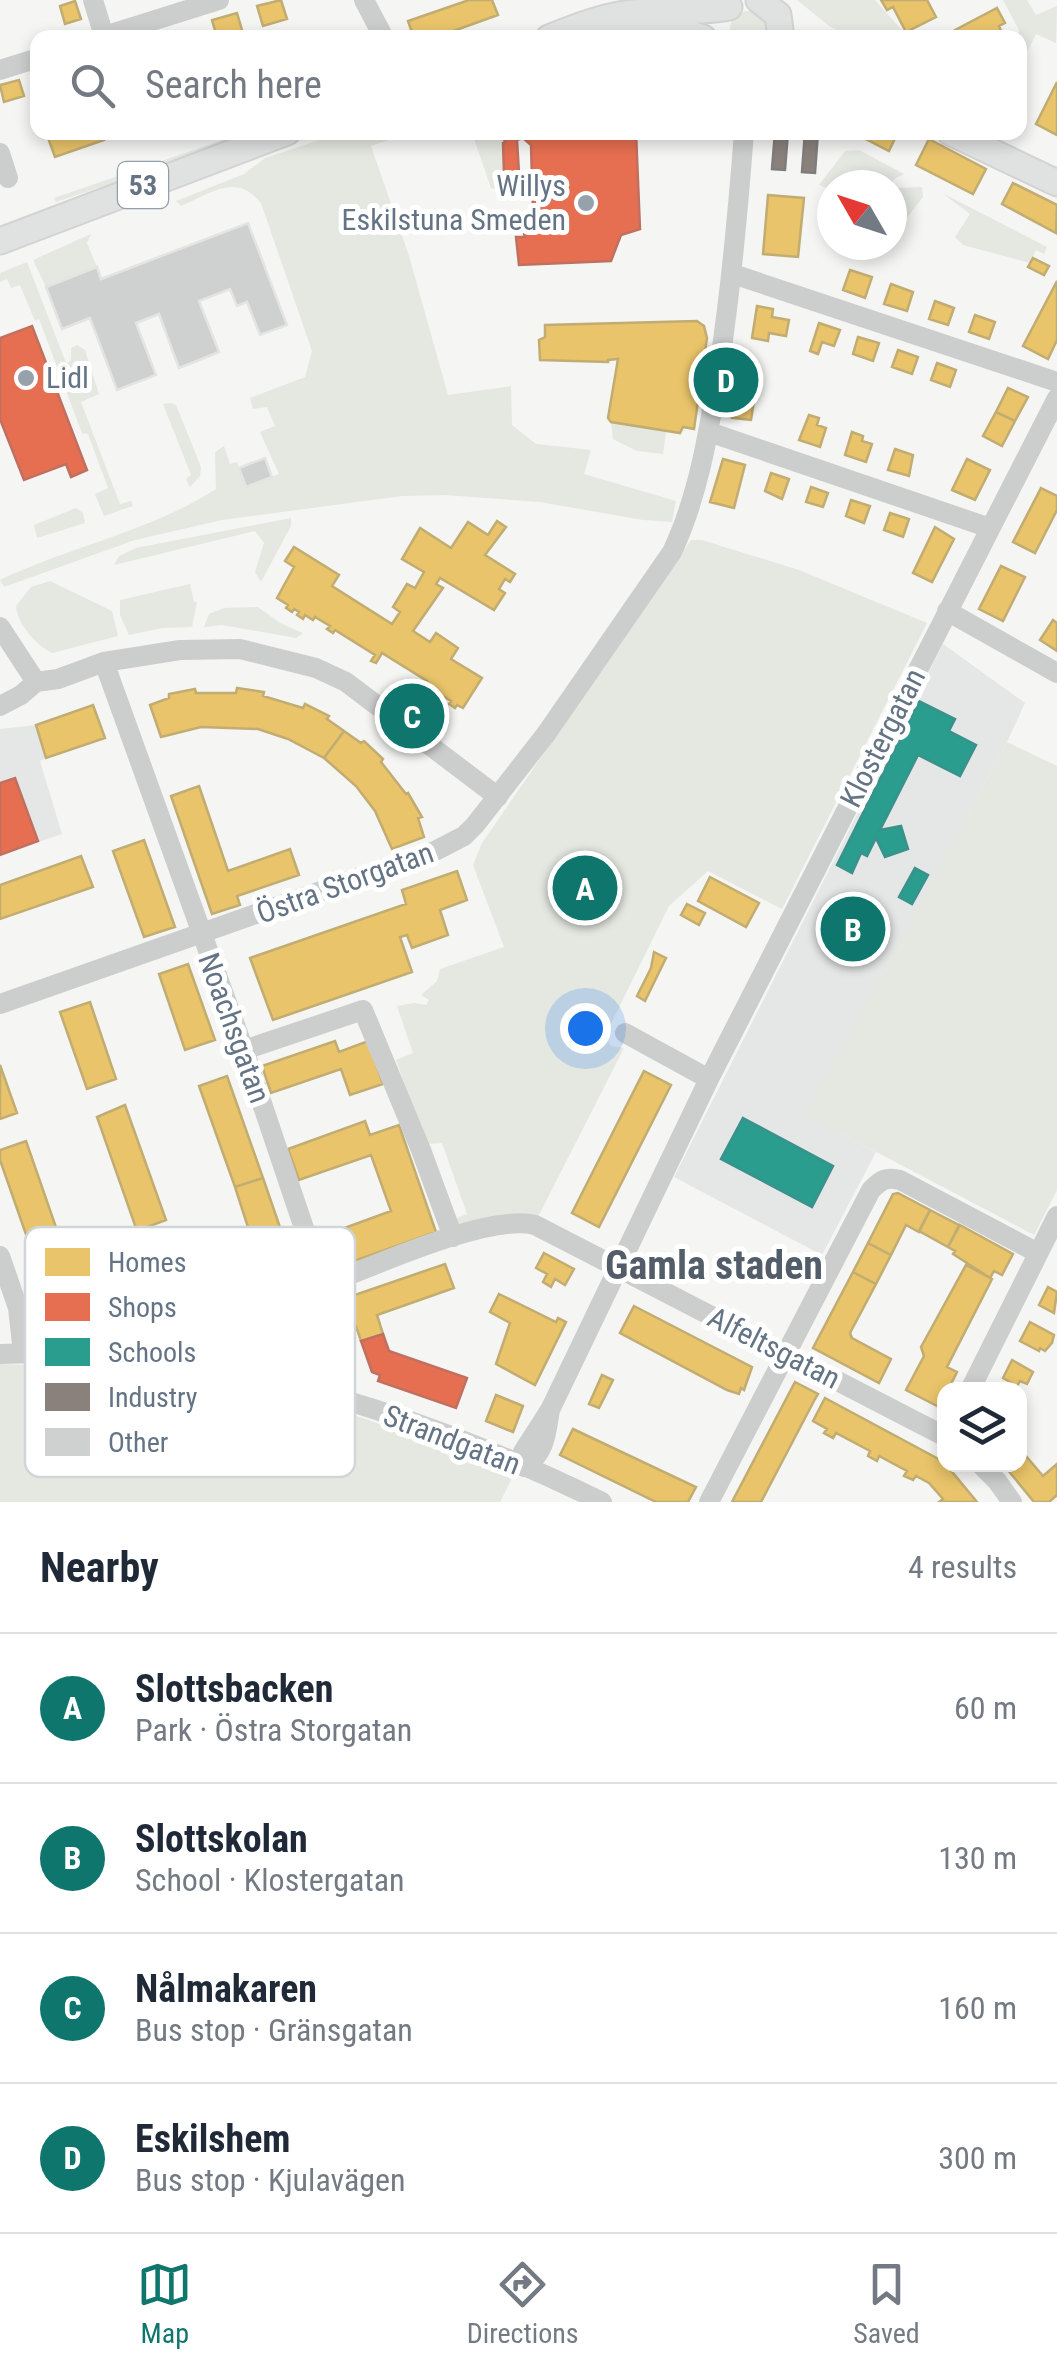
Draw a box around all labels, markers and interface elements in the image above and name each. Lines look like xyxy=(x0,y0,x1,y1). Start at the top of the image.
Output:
search box xyxy=(30,30,1027,140)
icon: search xyxy=(65,58,120,113)
text: Search here xyxy=(145,63,322,107)
road number: 53 xyxy=(118,162,168,208)
place label: Willys Eskilstuna Smeden xyxy=(342,168,566,237)
north arrow xyxy=(817,170,907,260)
marker: Willys Eskilstuna Smeden xyxy=(575,192,597,214)
pin: D xyxy=(694,342,758,418)
place label: Lidl xyxy=(46,360,89,395)
marker: Lidl xyxy=(15,367,37,389)
street label: Klostergatan xyxy=(833,663,932,813)
pin: C xyxy=(380,678,444,754)
street label: Östra Storgatan xyxy=(252,834,438,931)
pin: A xyxy=(552,850,618,926)
pin: B xyxy=(820,892,886,966)
street label: Noachsgatan xyxy=(191,948,278,1108)
your location xyxy=(560,1003,611,1054)
legend xyxy=(25,1227,355,1477)
district label: Gamla staden xyxy=(605,1242,823,1289)
text: Homes xyxy=(108,1246,186,1279)
text: Shops xyxy=(108,1291,177,1324)
street label: Alfeltsgatan xyxy=(702,1299,846,1396)
text: Schools xyxy=(108,1336,196,1369)
text: Industry xyxy=(108,1381,198,1414)
map controls xyxy=(937,1382,1027,1472)
button: layers xyxy=(937,1382,1027,1472)
street label: Strandgatan xyxy=(379,1397,526,1482)
text: Other xyxy=(108,1426,168,1459)
text: Nearby xyxy=(40,1543,159,1592)
text: 4 results xyxy=(908,1548,1017,1586)
text: Slottsbacken xyxy=(135,1667,333,1711)
text: A xyxy=(63,1689,82,1727)
text: 60 m xyxy=(954,1689,1017,1727)
text: Park · Östra Storgatan xyxy=(135,1711,412,1749)
text: Slottskolan xyxy=(135,1817,308,1861)
text: B xyxy=(64,1839,81,1877)
text: 130 m xyxy=(938,1839,1017,1877)
text: School · Klostergatan xyxy=(135,1861,405,1899)
text: Nålmakaren xyxy=(135,1967,317,2011)
text: C xyxy=(63,1989,82,2027)
text: 160 m xyxy=(938,1989,1017,2027)
text: Bus stop · Gränsgatan xyxy=(135,2011,413,2049)
text: Eskilshem xyxy=(135,2117,291,2161)
text: D xyxy=(63,2139,82,2177)
text: 300 m xyxy=(938,2139,1017,2177)
text: Bus stop · Kjulavägen xyxy=(135,2161,406,2199)
tab: Map xyxy=(137,2257,192,2350)
tab: Directions xyxy=(467,2257,579,2350)
tab: Saved xyxy=(853,2257,920,2350)

